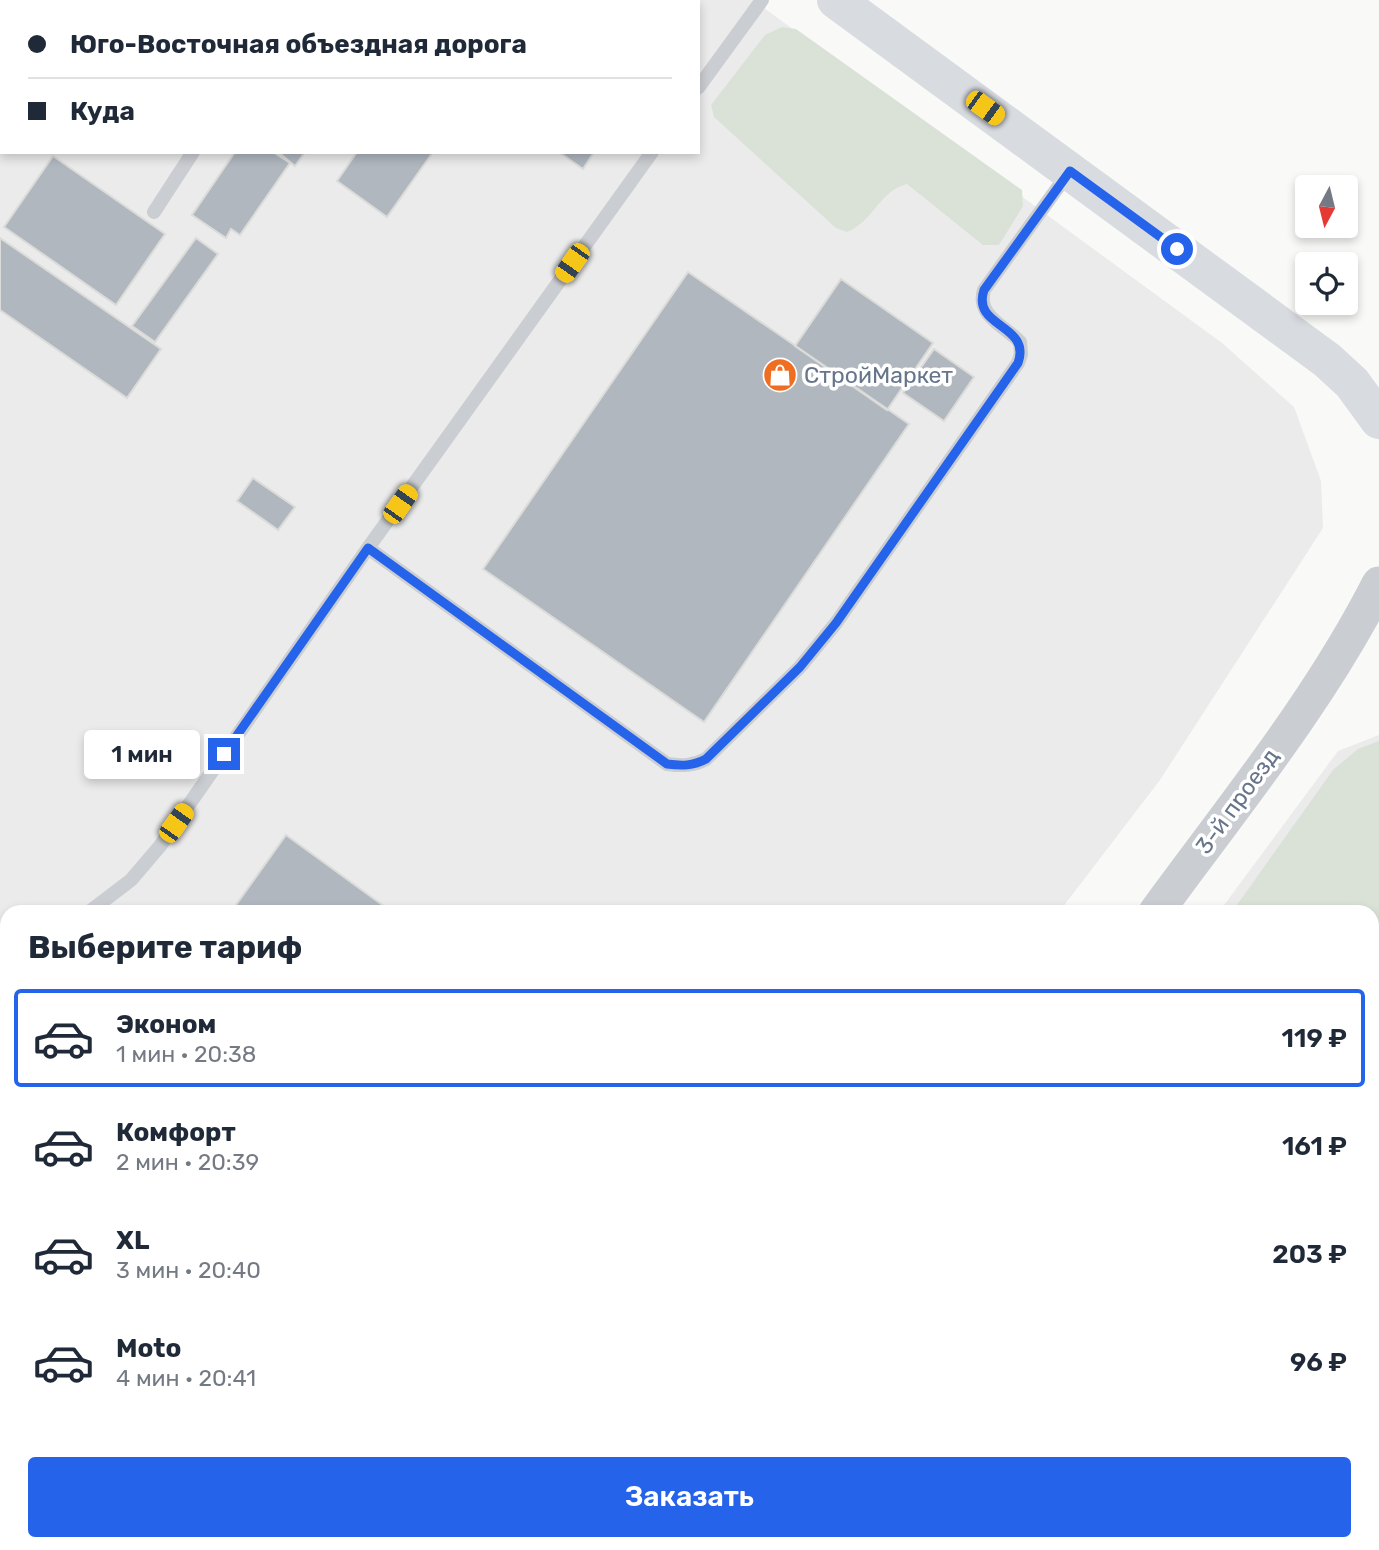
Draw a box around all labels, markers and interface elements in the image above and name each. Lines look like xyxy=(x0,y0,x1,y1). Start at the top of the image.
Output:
text: Юго-Восточная объездная дорога xyxy=(70,29,527,60)
car xyxy=(962,87,1009,129)
text: Куда xyxy=(70,96,135,127)
north arrow xyxy=(1295,175,1358,238)
map controls xyxy=(1295,175,1358,315)
route start xyxy=(1161,233,1193,265)
car xyxy=(552,240,593,286)
button: locate xyxy=(1295,252,1358,315)
shop icon: СтройМаркет xyxy=(761,356,799,394)
place label: СтройМаркет xyxy=(804,361,953,389)
car xyxy=(380,481,421,527)
callout: 1 мин xyxy=(84,730,200,778)
route end xyxy=(208,738,240,770)
text: 1 мин xyxy=(111,740,173,768)
street label: 3-й проезд xyxy=(1189,743,1285,859)
car xyxy=(156,800,197,846)
text: Выберите тариф xyxy=(28,928,302,966)
icon: car xyxy=(32,1007,95,1070)
text: Эконом xyxy=(116,1009,216,1040)
text: 119 ₽ xyxy=(1282,1023,1347,1054)
text: 1 мин · 20:38 xyxy=(116,1040,256,1068)
icon: car xyxy=(32,1115,95,1178)
text: Комфорт xyxy=(116,1117,236,1148)
text: 161 ₽ xyxy=(1282,1131,1347,1162)
text: 2 мин · 20:39 xyxy=(116,1148,259,1176)
icon: car xyxy=(32,1223,95,1286)
text: XL xyxy=(116,1225,149,1256)
text: 203 ₽ xyxy=(1272,1239,1347,1270)
text: 3 мин · 20:40 xyxy=(116,1256,261,1284)
icon: car xyxy=(32,1331,95,1394)
text: Moto xyxy=(116,1333,181,1364)
text: 96 ₽ xyxy=(1290,1347,1347,1378)
text: 4 мин · 20:41 xyxy=(116,1364,256,1392)
button: Заказать xyxy=(28,1457,1351,1537)

